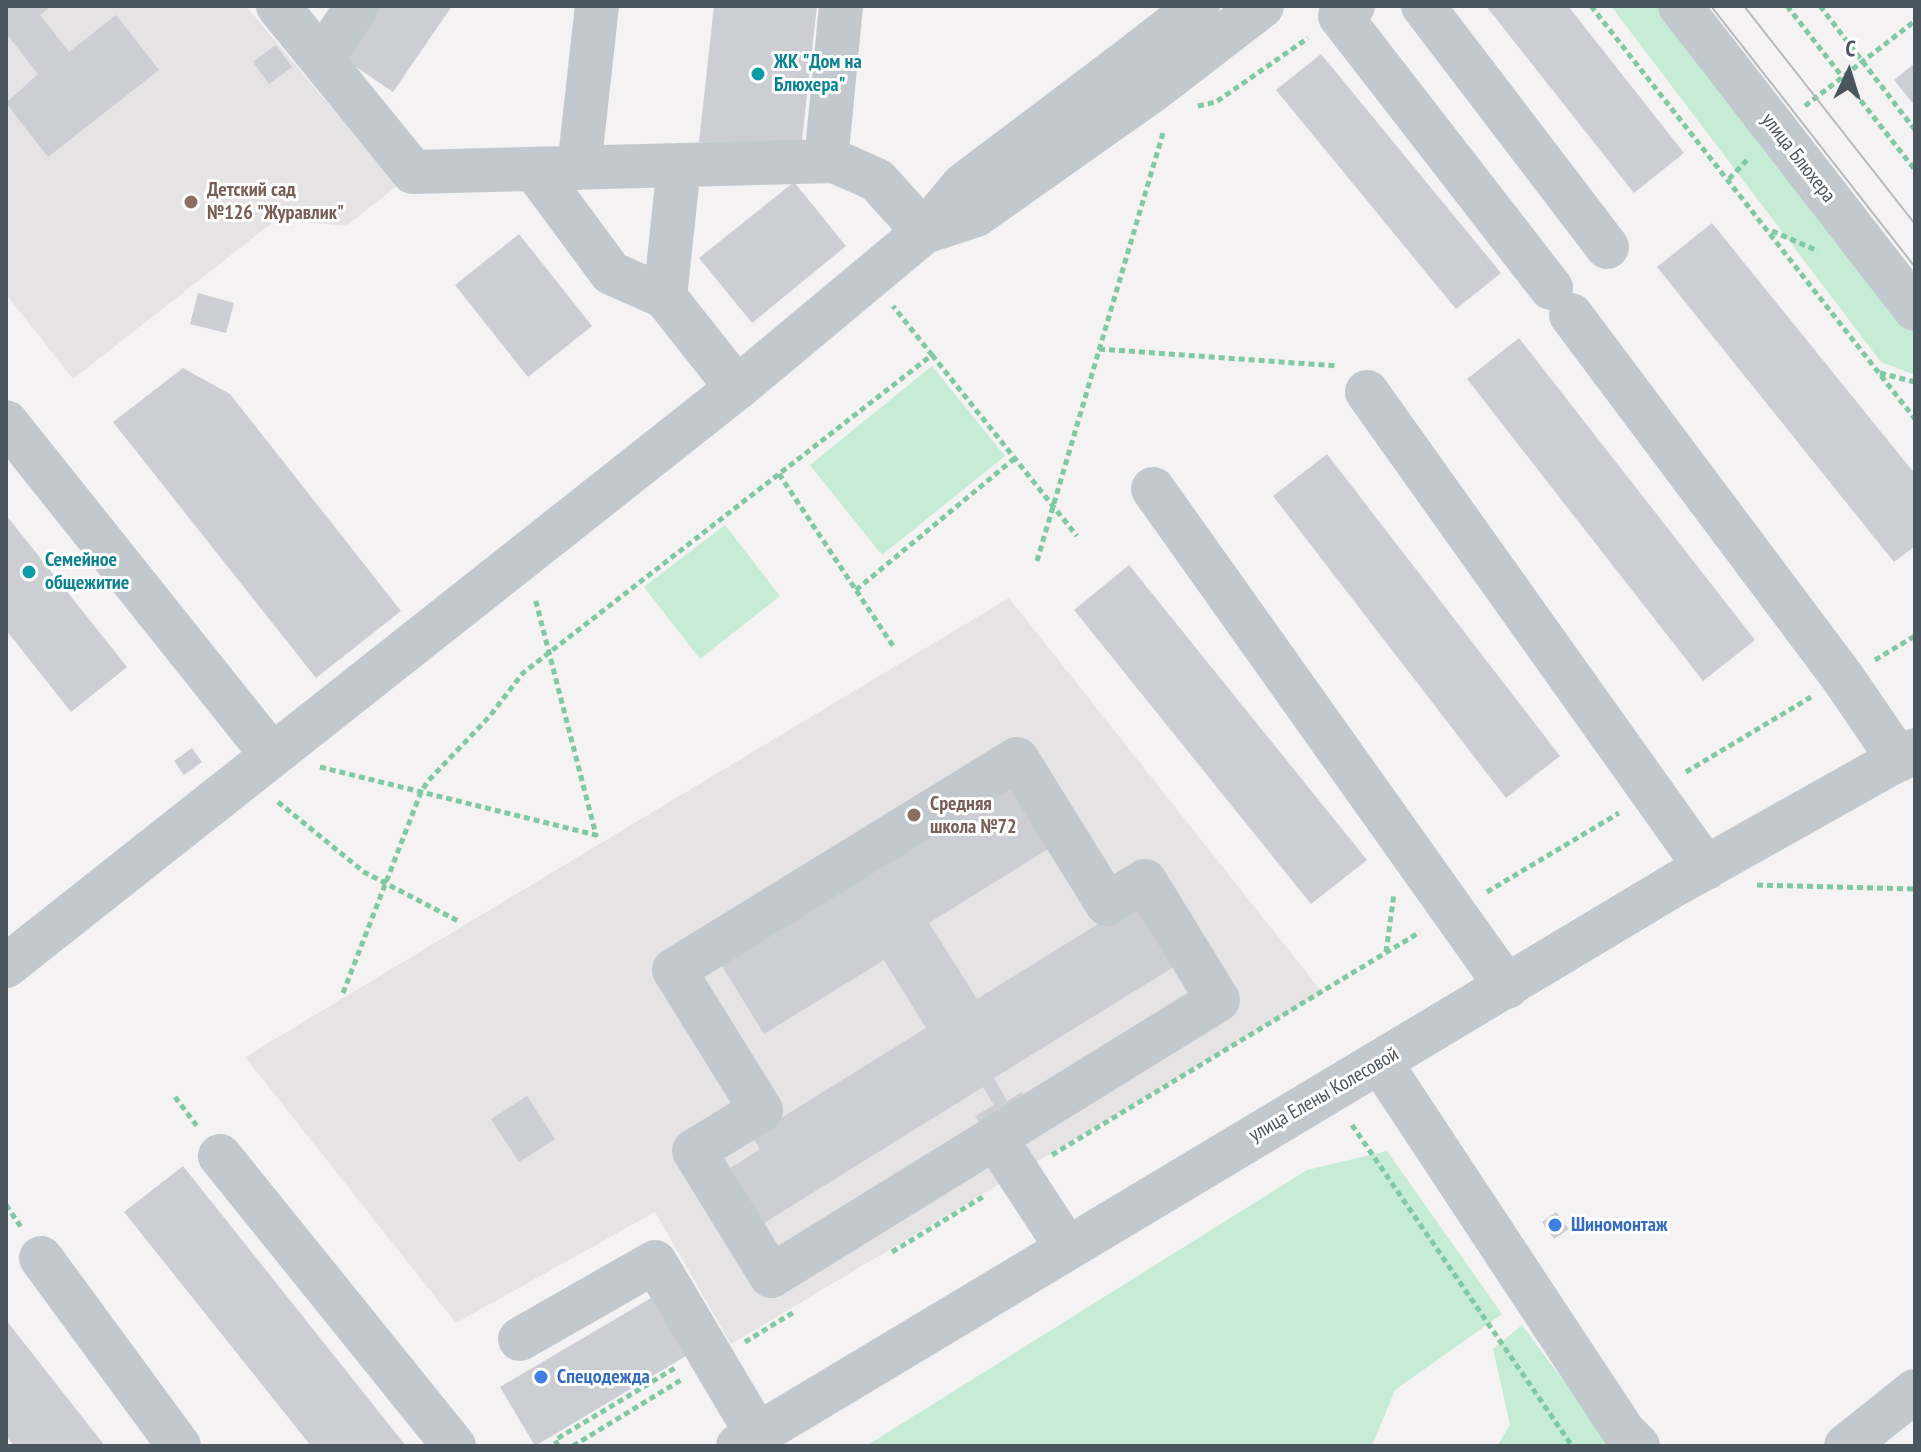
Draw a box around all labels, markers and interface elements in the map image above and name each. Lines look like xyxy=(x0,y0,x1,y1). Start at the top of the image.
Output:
north arrow xyxy=(1809,32,1889,112)
text: С xyxy=(1845,34,1857,62)
place label: ЖК "Дом на Блюхера" xyxy=(774,50,862,97)
marker: ЖК "Дом на Блюхера" xyxy=(749,65,767,83)
street label: улица Блюхера xyxy=(1756,109,1840,207)
place label: Детский сад №126 "Журавлик" xyxy=(207,178,344,225)
marker: Детский сад №126 "Журавлик" xyxy=(182,193,200,211)
place label: Семейное общежитие xyxy=(45,548,129,595)
marker: Семейное общежитие xyxy=(20,563,38,581)
place label: Средняя школа №72 xyxy=(930,792,1017,839)
marker: Средняя школа №72 xyxy=(905,806,923,824)
street label: улица Елены Колесовой xyxy=(1245,1042,1403,1148)
place label: Шиномонтаж xyxy=(1571,1213,1668,1237)
marker: Шиномонтаж xyxy=(1546,1216,1564,1234)
place label: Спецодежда xyxy=(557,1365,650,1389)
marker: Спецодежда xyxy=(532,1368,550,1386)

